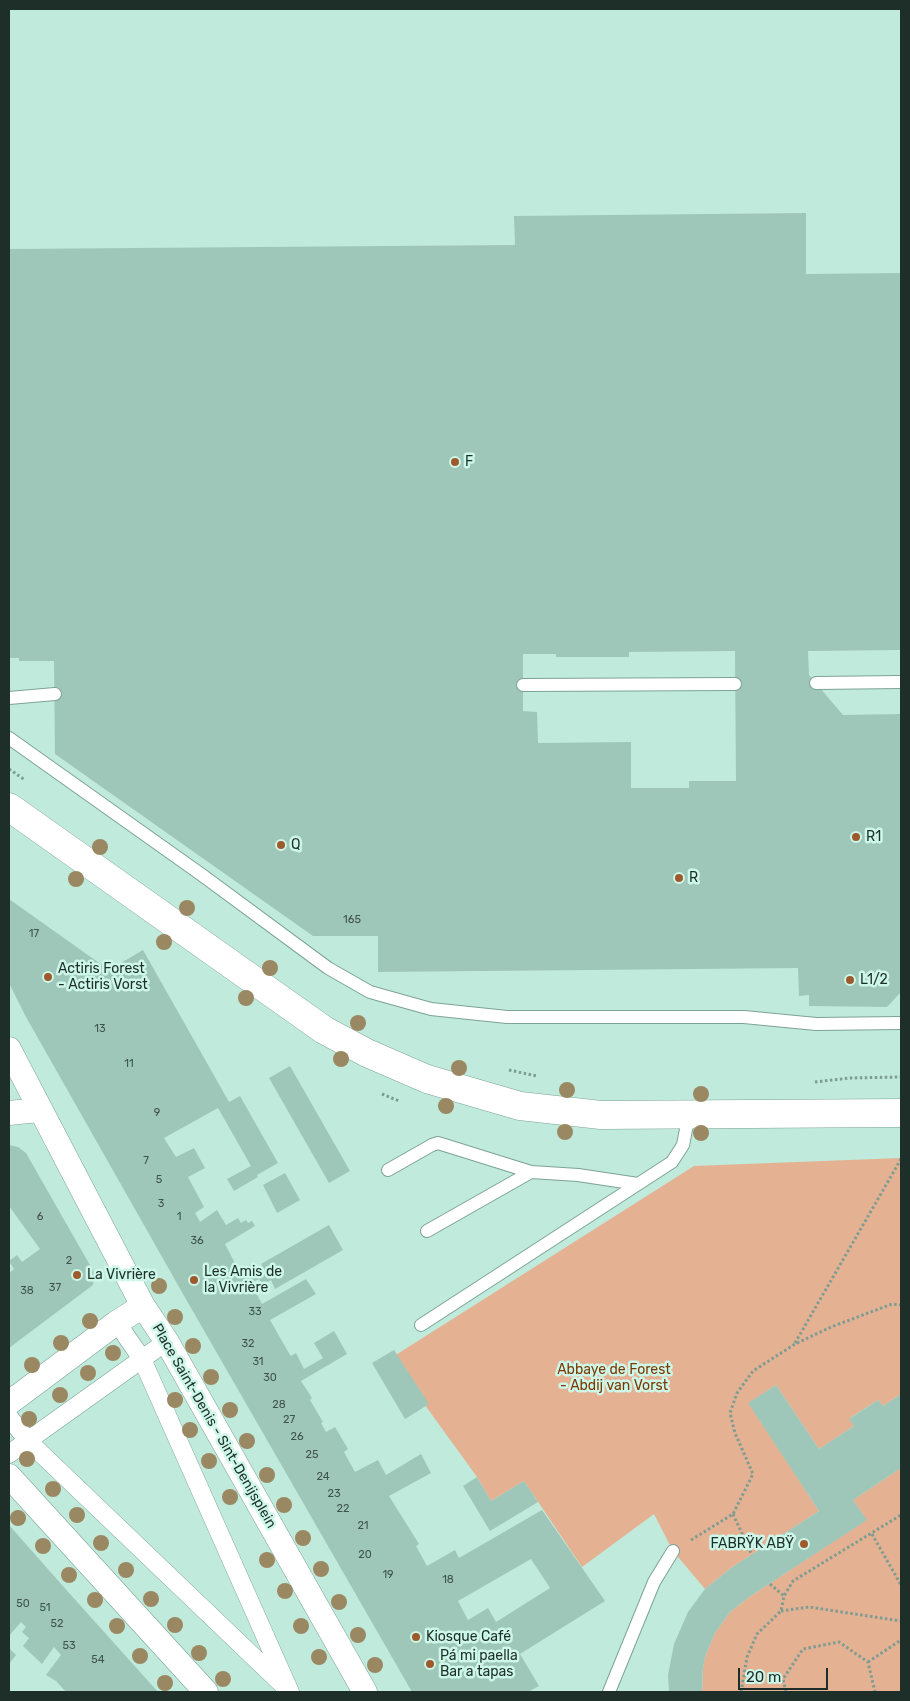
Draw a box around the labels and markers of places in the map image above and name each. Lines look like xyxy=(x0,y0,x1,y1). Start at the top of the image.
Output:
place label: F xyxy=(465,454,473,470)
marker: F xyxy=(449,456,461,468)
place label: R1 xyxy=(866,829,881,845)
marker: R1 xyxy=(850,831,862,843)
place label: Q xyxy=(291,837,300,853)
marker: Q xyxy=(275,839,287,851)
place label: R xyxy=(689,870,698,886)
marker: R xyxy=(673,872,685,884)
place label: Actiris Forest - Actiris Vorst xyxy=(58,961,148,994)
marker: Actiris Forest - Actiris Vorst xyxy=(42,971,54,983)
place label: L1/2 xyxy=(860,972,888,988)
marker: L1/2 xyxy=(844,974,856,986)
place label: Les Amis de la Vivrière xyxy=(204,1264,282,1296)
place label: La Vivrière xyxy=(87,1267,156,1283)
marker: La Vivrière xyxy=(71,1269,83,1281)
marker: Les Amis de la Vivrière xyxy=(188,1274,200,1286)
place label: FABRŸK ABŸ xyxy=(710,1536,794,1552)
marker: FABRŸK ABŸ xyxy=(798,1538,810,1550)
place label: Kiosque Café xyxy=(426,1629,511,1645)
marker: Kiosque Café xyxy=(410,1631,422,1643)
place label: Pá mi paella Bar a tapas xyxy=(440,1648,518,1680)
marker: Pá mi paella Bar a tapas xyxy=(424,1658,436,1670)

